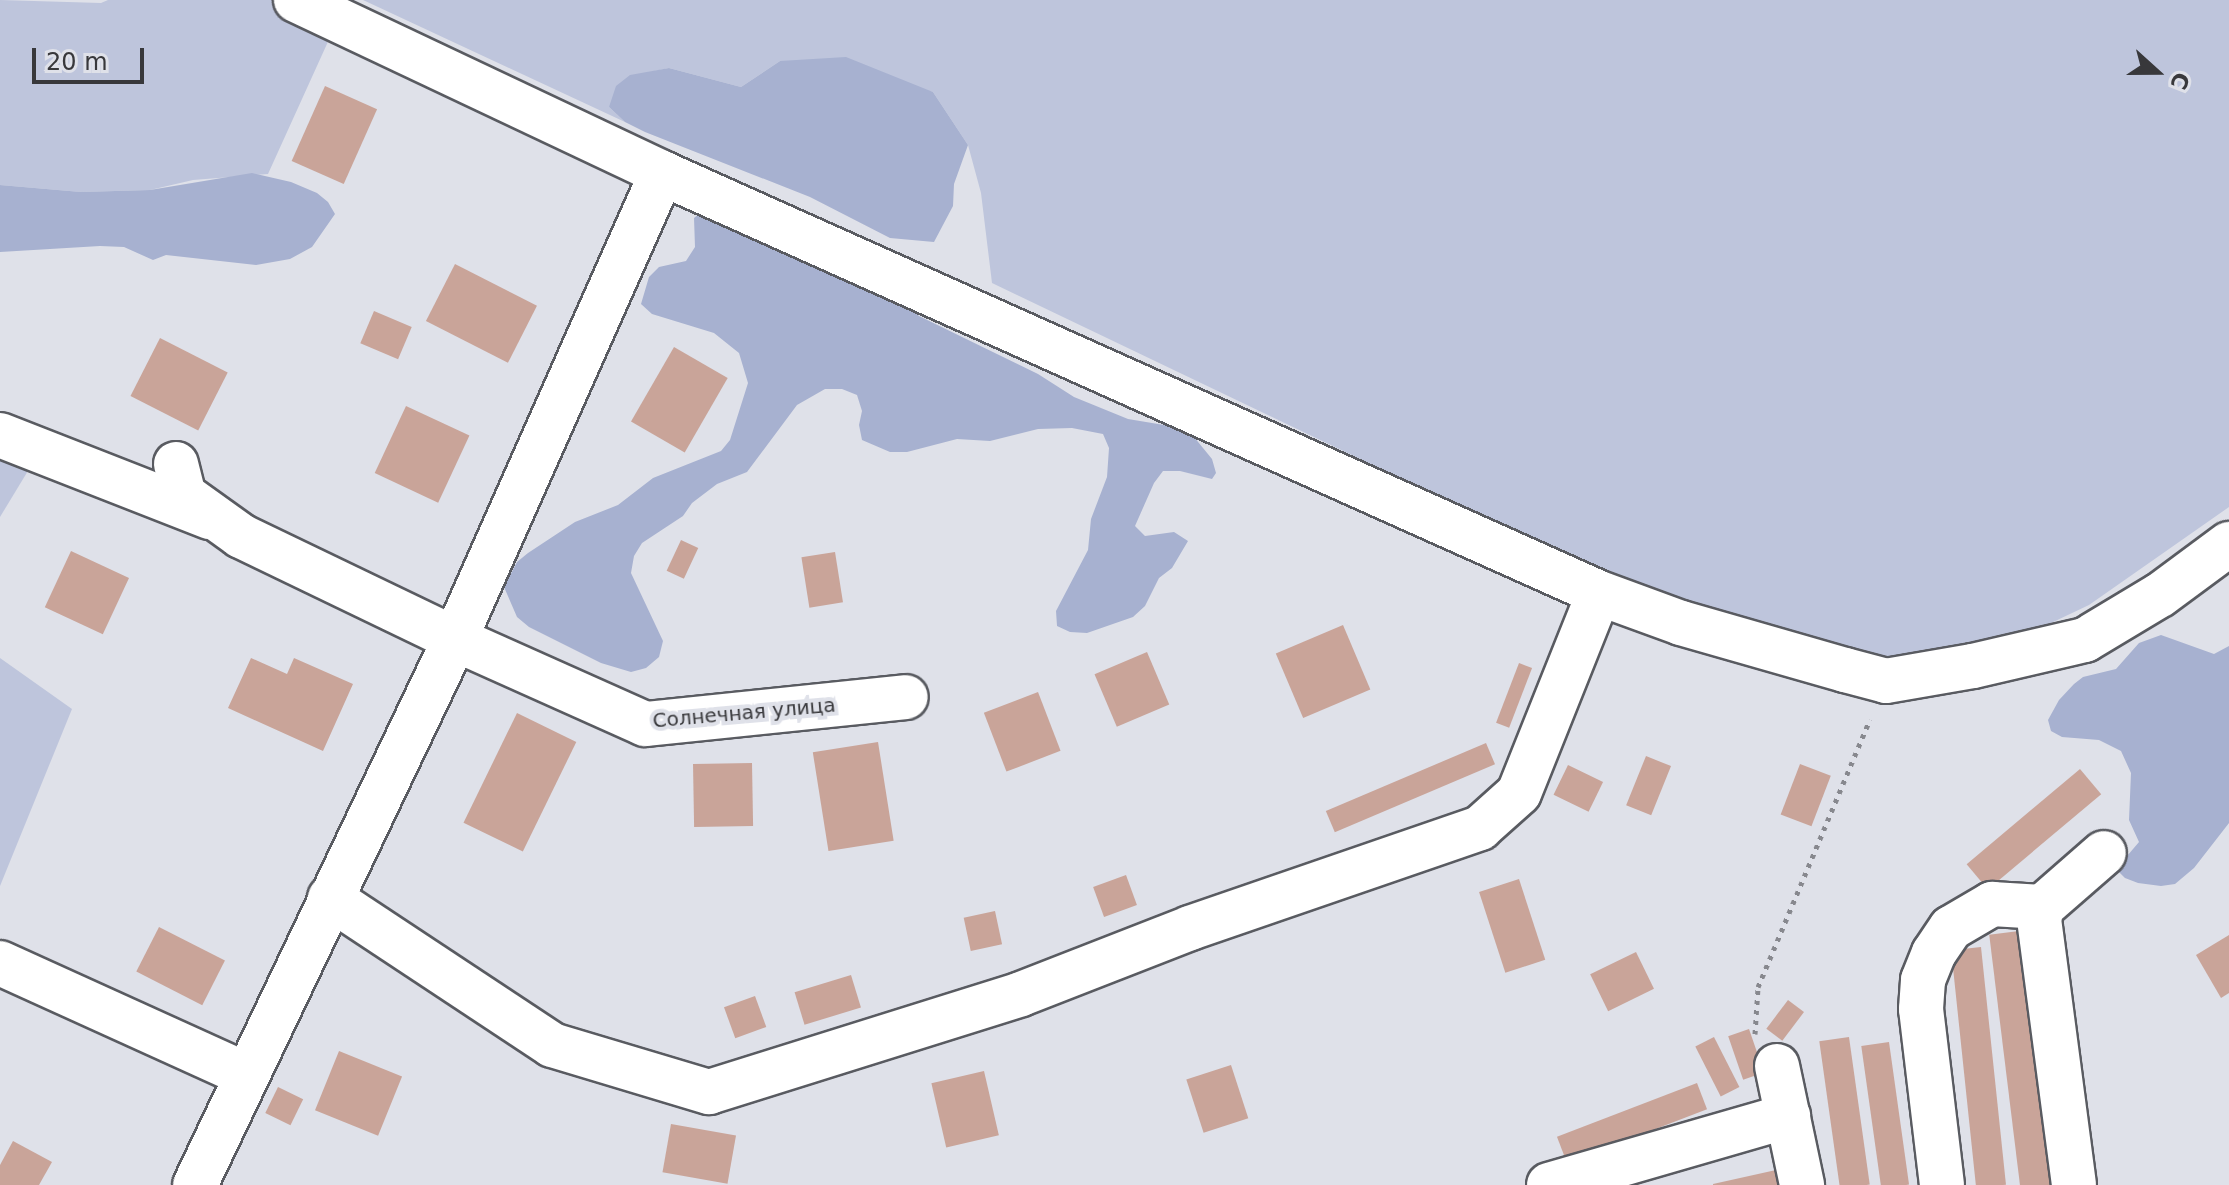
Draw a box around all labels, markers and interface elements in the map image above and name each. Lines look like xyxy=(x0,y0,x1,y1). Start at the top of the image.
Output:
scale bar xyxy=(36,32,148,82)
north arrow xyxy=(2117,32,2197,112)
text: 20 m xyxy=(46,48,108,76)
text: С xyxy=(2165,69,2194,93)
street label: Солнечная улица xyxy=(652,693,836,733)

